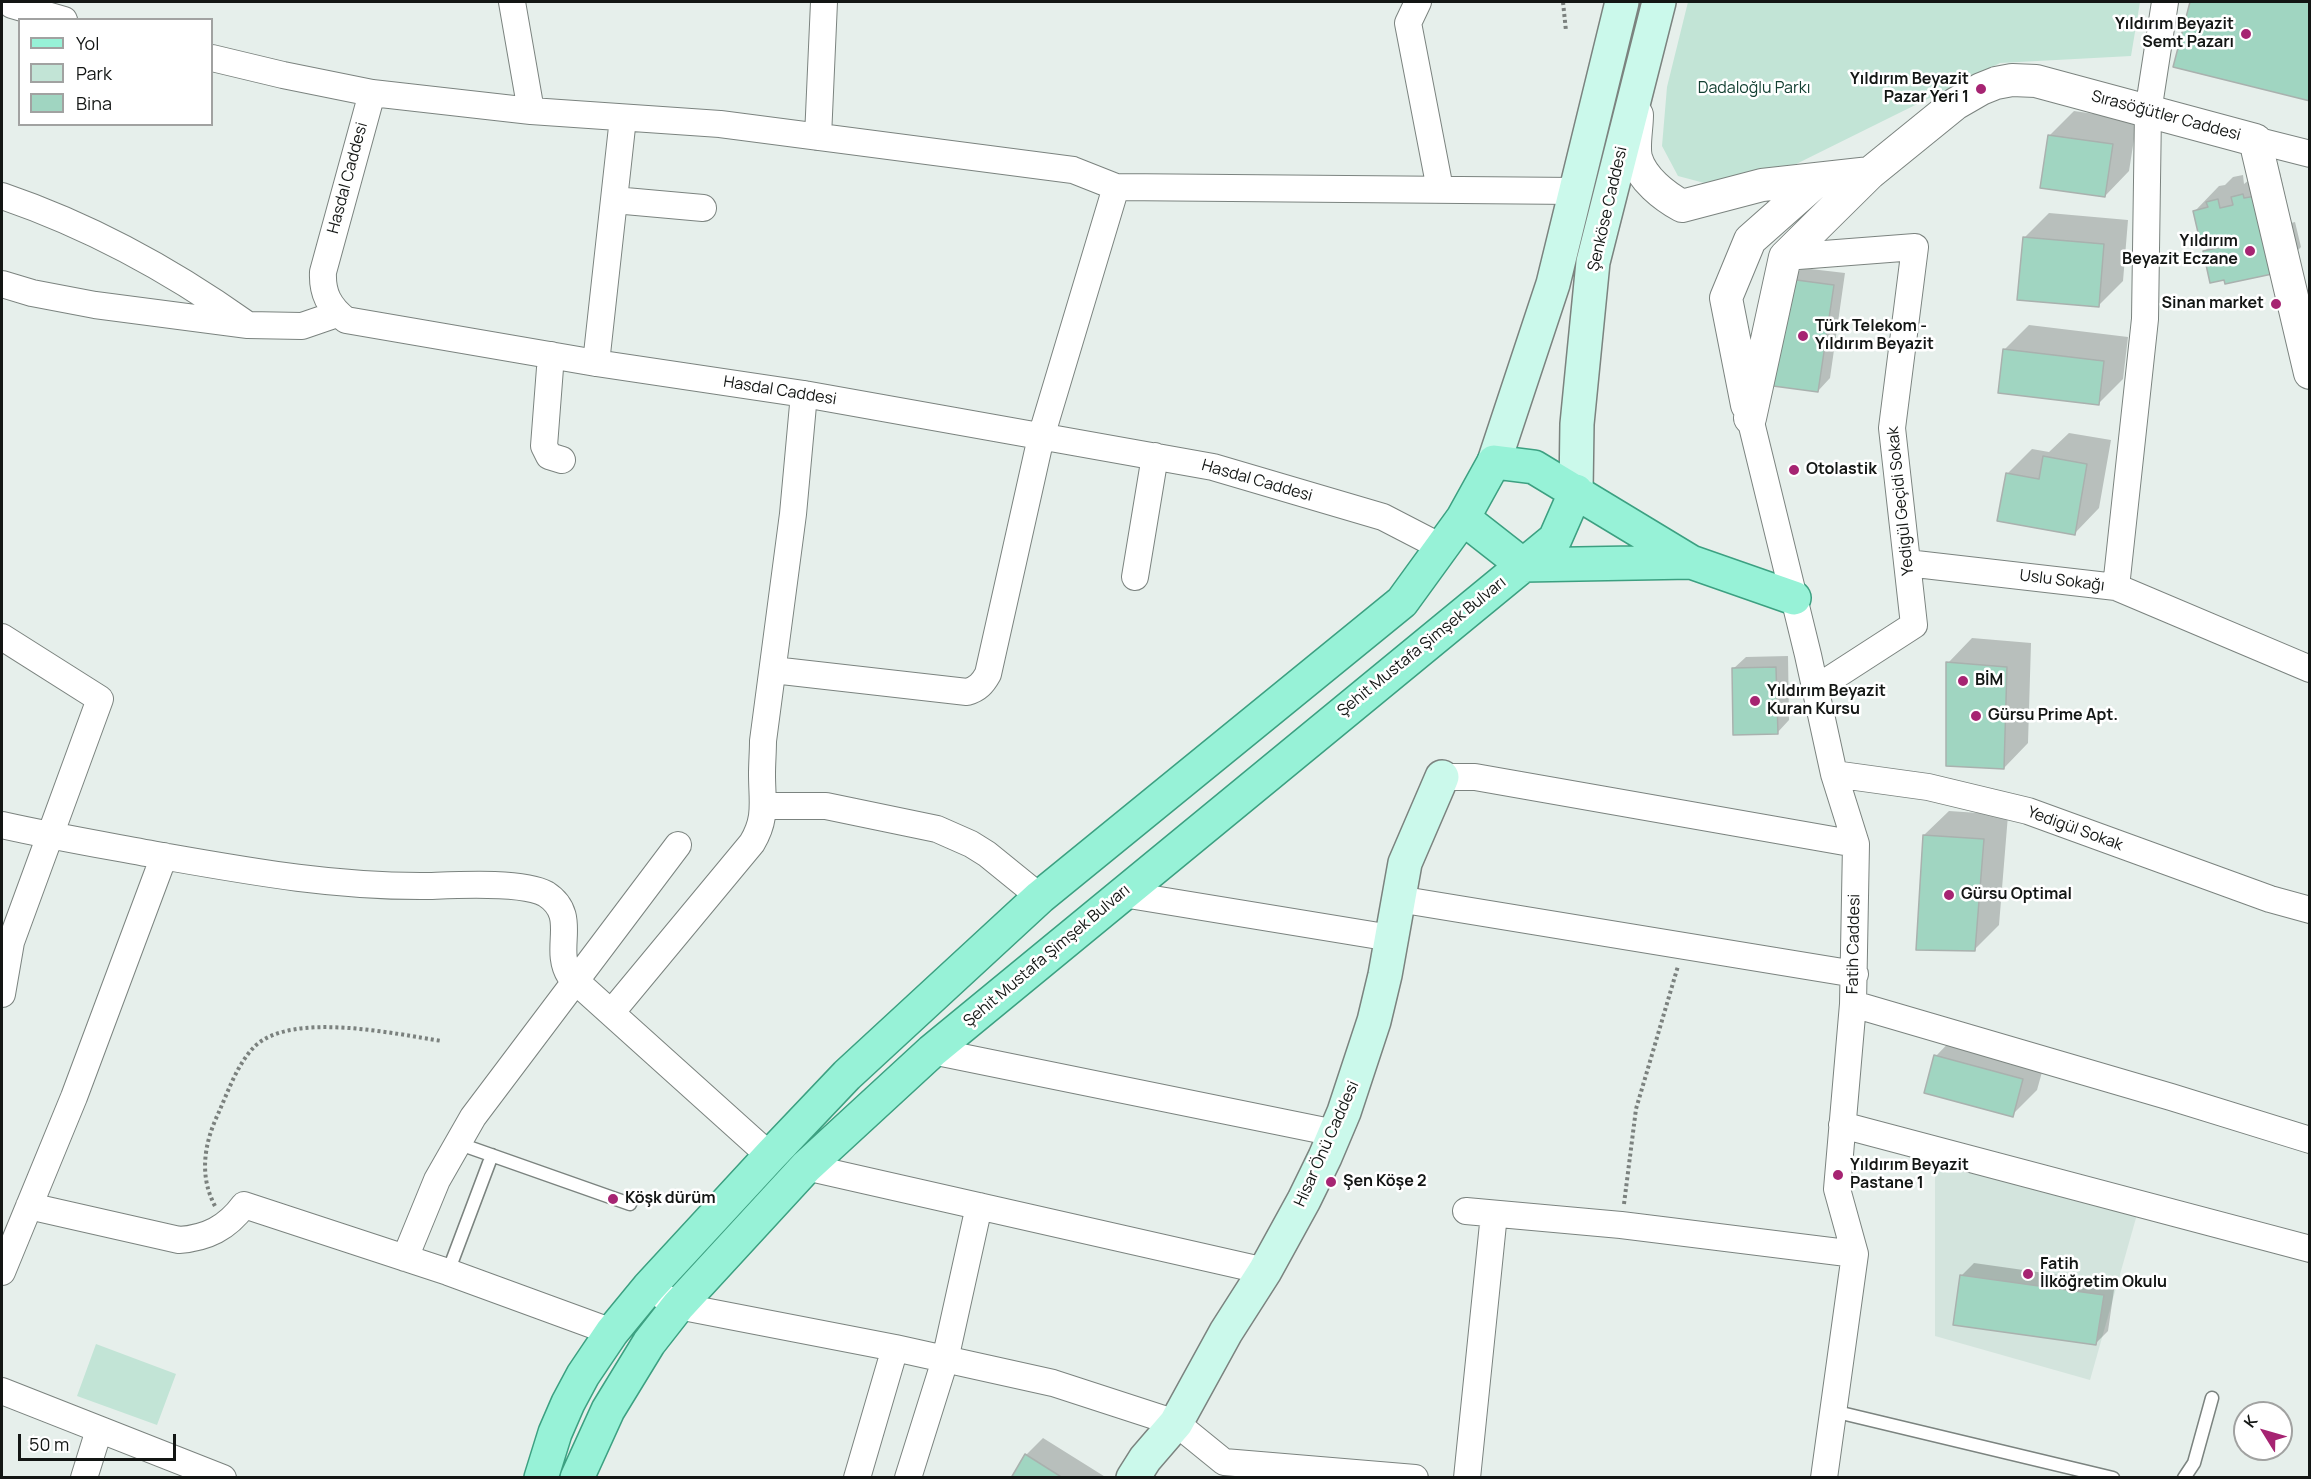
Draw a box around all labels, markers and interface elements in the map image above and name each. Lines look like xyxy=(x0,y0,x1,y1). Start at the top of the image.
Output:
place label: Yıldırım Beyazit Semt Pazarı xyxy=(2115,15,2234,53)
legend xyxy=(18,18,213,126)
marker: Yıldırım Beyazit Semt Pazarı xyxy=(2239,27,2253,41)
text: Yol xyxy=(76,31,99,55)
text: Park xyxy=(76,61,112,85)
place label: Yıldırım Beyazit Pazar Yeri 1 xyxy=(1850,70,1969,108)
park label: Dadaloğlu Parkı xyxy=(1698,79,1810,99)
marker: Yıldırım Beyazit Pazar Yeri 1 xyxy=(1974,82,1988,96)
street label: Sırasöğütler Caddesi xyxy=(2089,87,2243,145)
text: Bina xyxy=(76,91,112,115)
street label: Hasdal Caddesi xyxy=(324,120,372,236)
street label: Şenköse Caddesi xyxy=(1584,145,1632,273)
place label: Yıldırım Beyazit Eczane xyxy=(2122,232,2238,270)
marker: Yıldırım Beyazit Eczane xyxy=(2243,244,2257,258)
place label: Sinan market xyxy=(2162,294,2264,314)
marker: Sinan market xyxy=(2269,297,2283,311)
place label: Türk Telekom - Yıldırım Beyazit xyxy=(1815,317,1934,355)
marker: Türk Telekom - Yıldırım Beyazit xyxy=(1796,329,1810,343)
street label: Hasdal Caddesi xyxy=(722,373,838,409)
street label: Yedigül Geçidi Sokak xyxy=(1884,426,1918,576)
street label: Hasdal Caddesi xyxy=(1199,456,1315,506)
place label: Otolastik xyxy=(1806,460,1877,480)
marker: Otolastik xyxy=(1787,463,1801,477)
street label: Uslu Sokağı xyxy=(2018,566,2106,596)
street label: Şehit Mustafa Şimşek Bulvarı xyxy=(1334,573,1510,721)
place label: BİM xyxy=(1975,671,2003,691)
marker: BİM xyxy=(1956,674,1970,688)
place label: Yıldırım Beyazit Kuran Kursu xyxy=(1767,682,1886,720)
marker: Yıldırım Beyazit Kuran Kursu xyxy=(1748,694,1762,708)
place label: Gürsu Prime Apt. xyxy=(1988,706,2118,726)
marker: Gürsu Prime Apt. xyxy=(1969,709,1983,723)
street label: Yedigül Sokak xyxy=(2025,803,2125,855)
street label: Şehit Mustafa Şimşek Bulvarı xyxy=(960,881,1134,1031)
place label: Gürsu Optimal xyxy=(1961,885,2072,905)
marker: Gürsu Optimal xyxy=(1942,888,1956,902)
street label: Fatih Caddesi xyxy=(1844,894,1864,994)
street label: Hisar Önü Caddesi xyxy=(1291,1078,1363,1210)
place label: Yıldırım Beyazit Pastane 1 xyxy=(1850,1156,1969,1194)
marker: Yıldırım Beyazit Pastane 1 xyxy=(1831,1168,1845,1182)
place label: Şen Köşe 2 xyxy=(1343,1172,1427,1192)
marker: Şen Köşe 2 xyxy=(1324,1175,1338,1189)
place label: Köşk dürüm xyxy=(625,1189,716,1209)
marker: Köşk dürüm xyxy=(606,1192,620,1206)
place label: Fatih İlköğretim Okulu xyxy=(2040,1255,2167,1293)
marker: Fatih İlköğretim Okulu xyxy=(2021,1267,2035,1281)
north arrow xyxy=(2233,1401,2293,1461)
text: K xyxy=(2238,1411,2262,1432)
scale bar xyxy=(21,1422,178,1460)
text: 50 m xyxy=(29,1432,69,1456)

